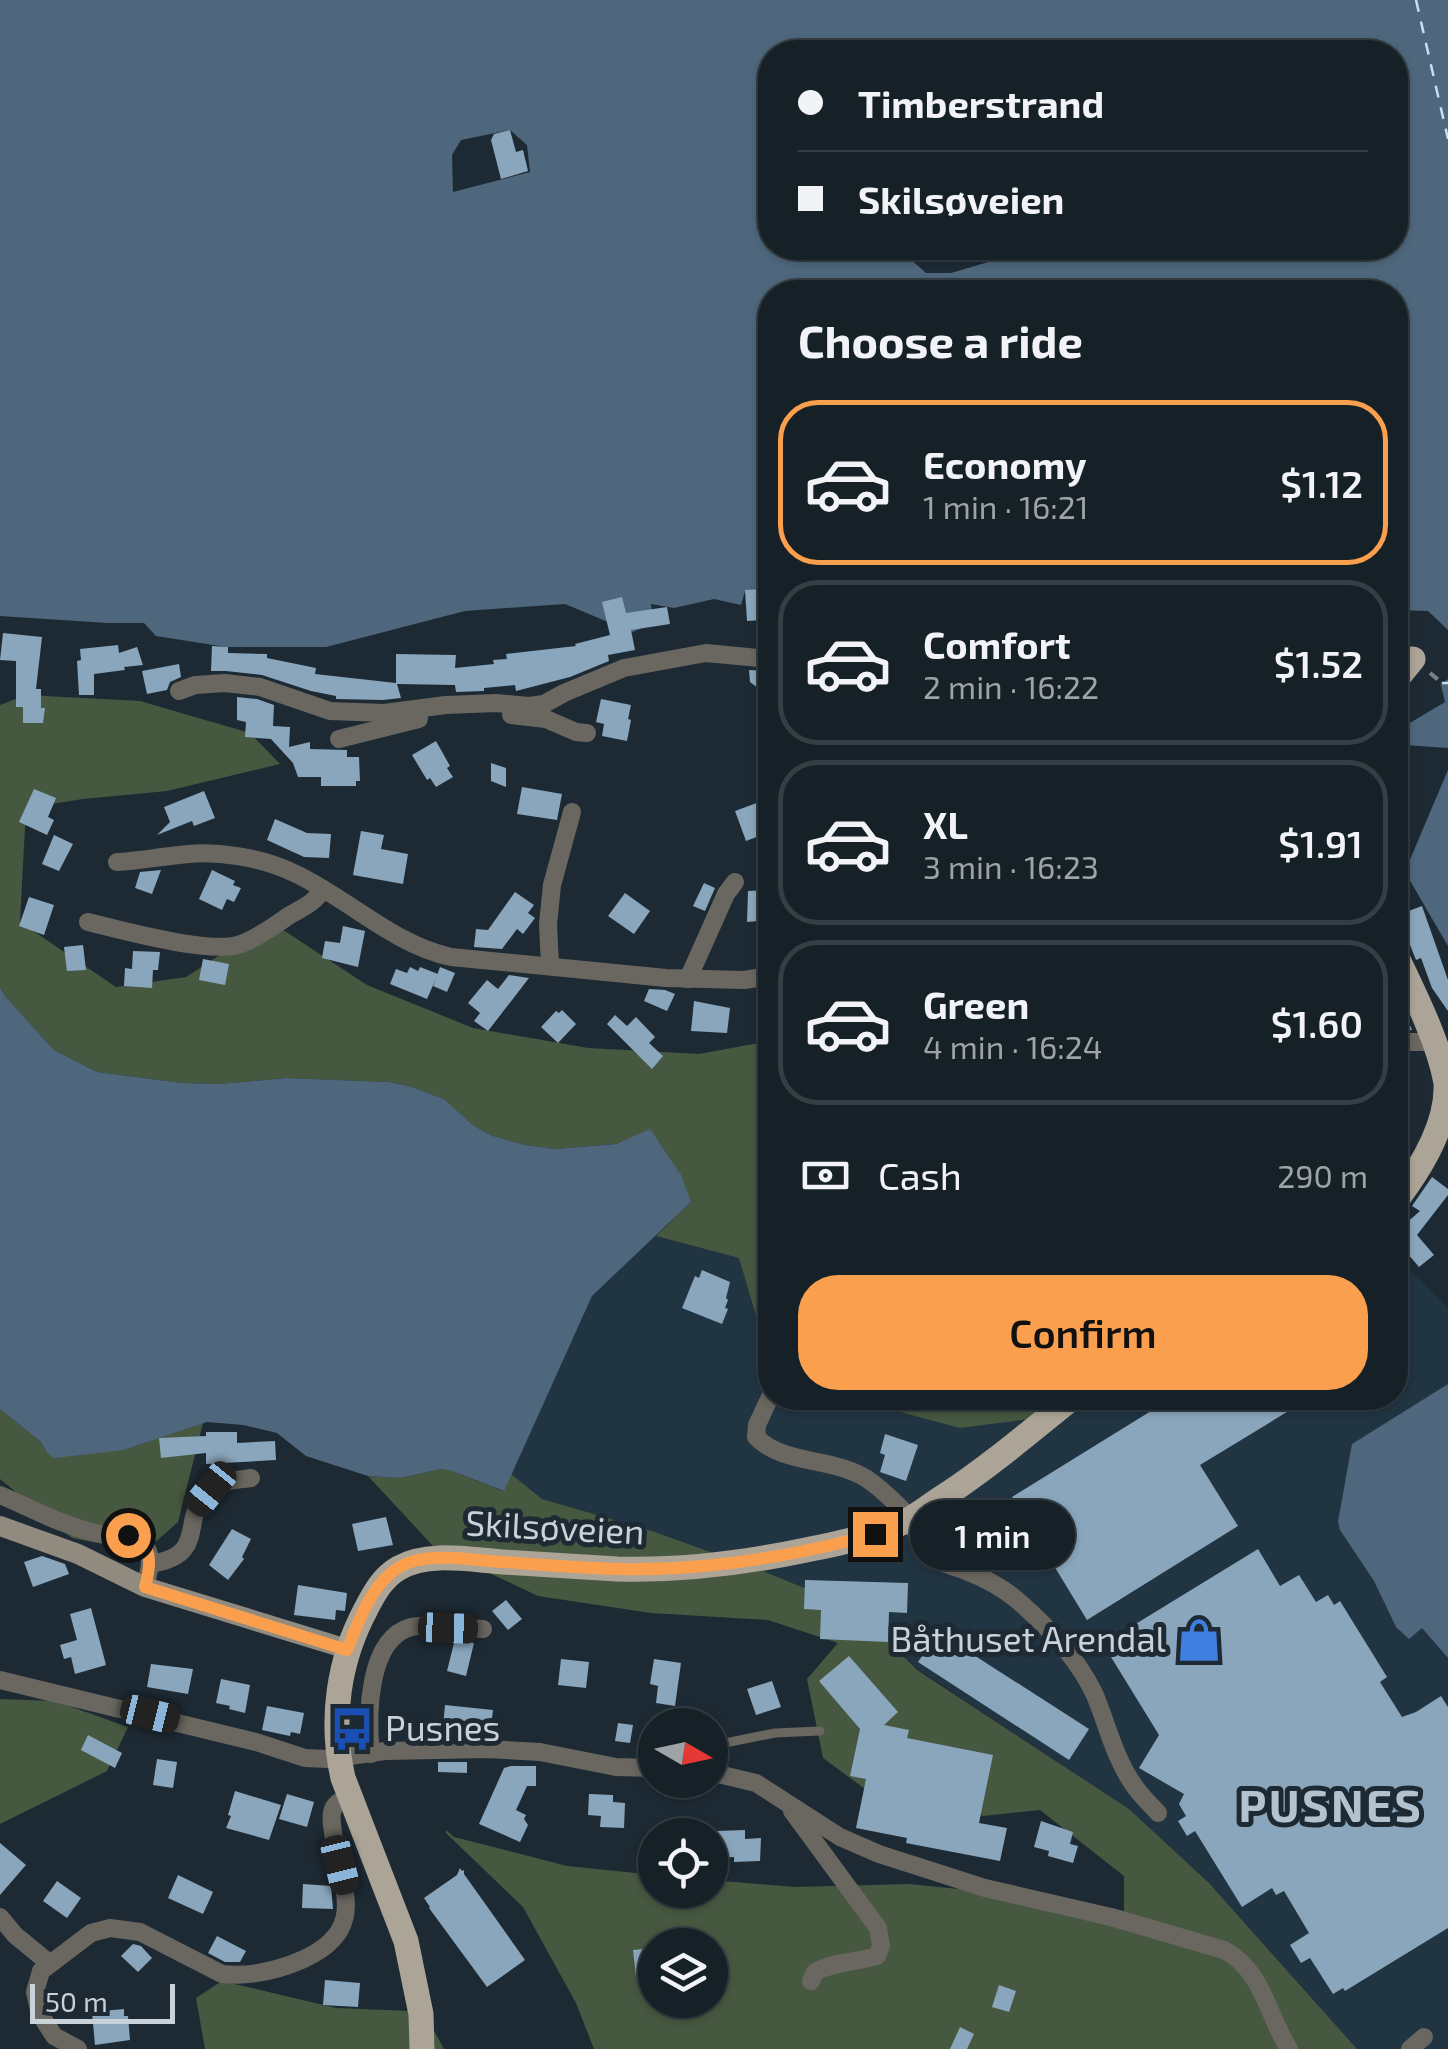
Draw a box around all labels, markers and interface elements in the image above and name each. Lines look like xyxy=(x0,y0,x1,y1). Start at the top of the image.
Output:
text: Timberstrand xyxy=(858,80,1104,126)
text: Skilsøveien xyxy=(858,176,1064,222)
text: Choose a ride xyxy=(798,313,1083,367)
icon: car xyxy=(803,438,893,528)
text: Economy xyxy=(923,441,1087,487)
text: $1.12 xyxy=(1280,460,1363,506)
text: 1 min · 16:21 xyxy=(923,487,1089,525)
icon: car xyxy=(803,618,893,708)
text: Comfort xyxy=(923,621,1071,667)
text: $1.52 xyxy=(1274,640,1363,686)
text: 2 min · 16:22 xyxy=(923,667,1099,705)
icon: car xyxy=(803,798,893,888)
text: XL xyxy=(923,801,968,847)
text: $1.91 xyxy=(1278,820,1363,866)
text: 3 min · 16:23 xyxy=(923,847,1099,885)
icon: car xyxy=(803,978,893,1068)
text: Green xyxy=(923,981,1029,1027)
text: $1.60 xyxy=(1271,1000,1363,1046)
text: 4 min · 16:24 xyxy=(923,1027,1102,1065)
icon: cash xyxy=(798,1148,853,1203)
text: Cash xyxy=(878,1152,962,1198)
text: 290 m xyxy=(1277,1156,1368,1194)
button: Confirm xyxy=(798,1275,1368,1390)
car xyxy=(180,1456,242,1522)
callout: 1 min xyxy=(910,1499,1075,1569)
street label: Skilsøveien xyxy=(465,1500,646,1552)
route end xyxy=(853,1512,898,1557)
route start xyxy=(106,1513,151,1558)
text: 1 min xyxy=(955,1516,1030,1554)
car xyxy=(417,1612,479,1644)
shop icon: Båthuset Arendal xyxy=(1175,1616,1223,1664)
place label: Båthuset Arendal xyxy=(890,1617,1167,1659)
car xyxy=(117,1692,183,1736)
bus stop icon: Pusnes xyxy=(328,1705,376,1753)
place label: Pusnes xyxy=(385,1706,500,1748)
north arrow xyxy=(638,1708,728,1798)
map controls xyxy=(638,1708,728,2018)
district label: PUSNES xyxy=(1239,1777,1423,1831)
button: locate xyxy=(638,1818,728,1908)
car xyxy=(318,1832,362,1898)
button: layers xyxy=(638,1928,728,2018)
scale bar xyxy=(30,1979,175,2024)
text: 50 m xyxy=(45,1984,108,2018)

